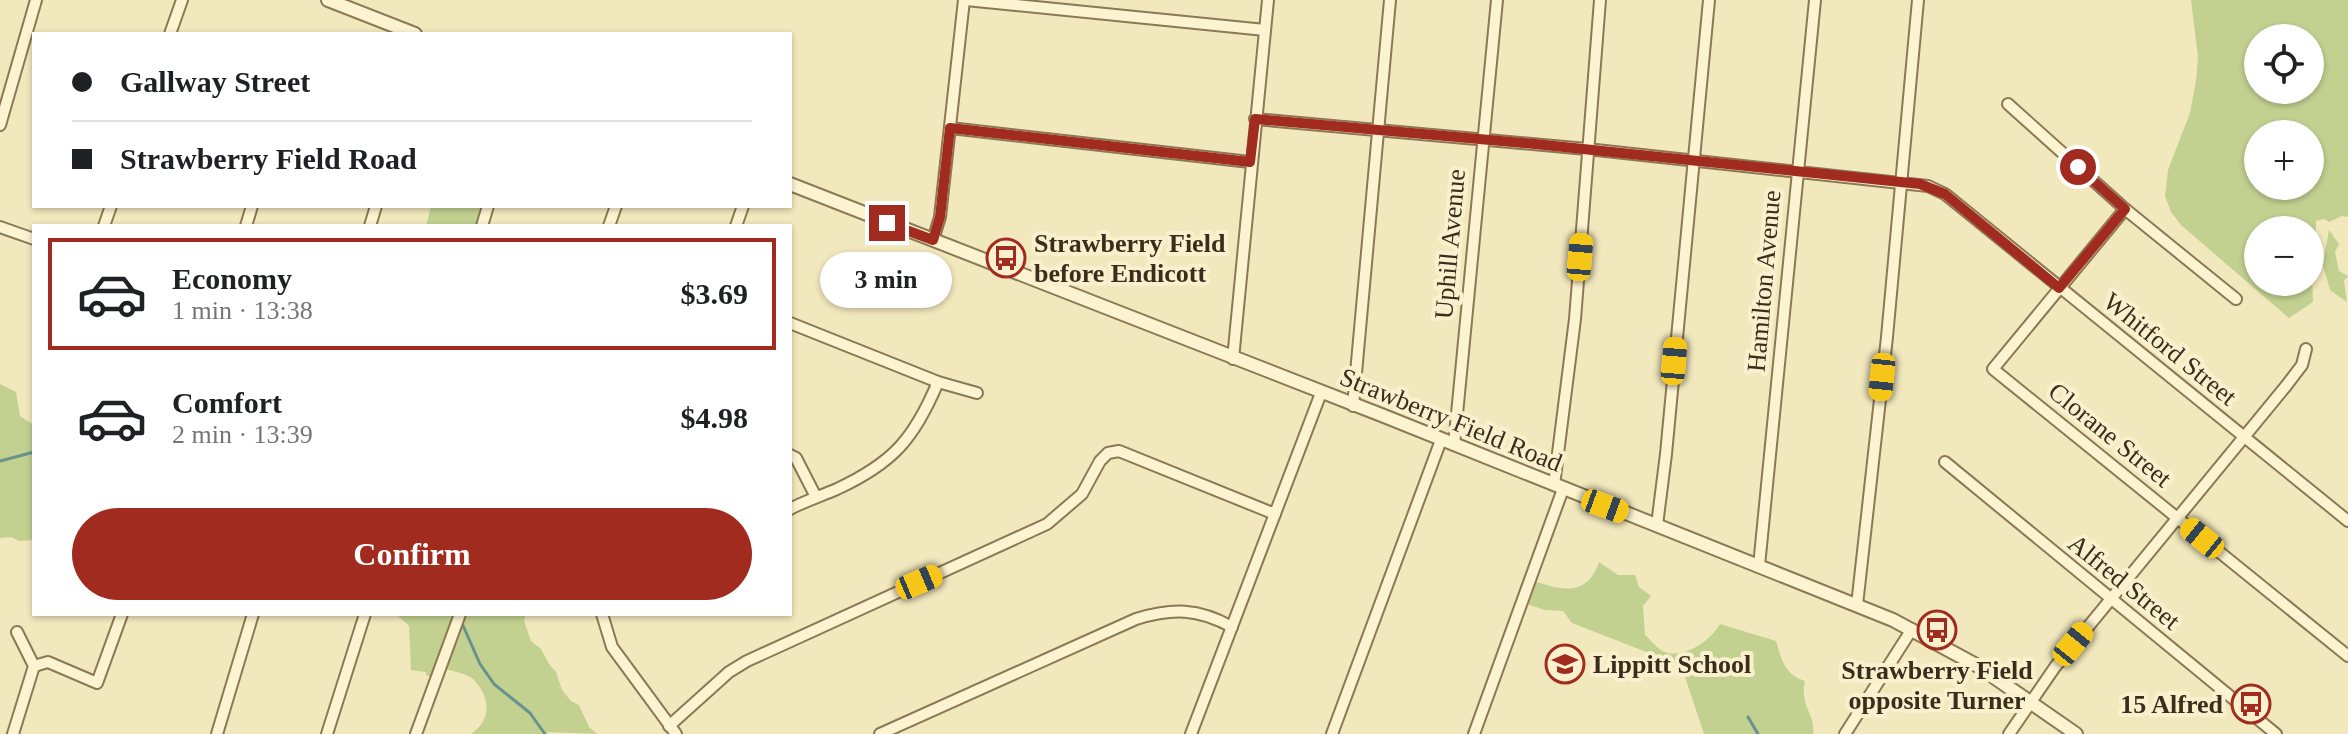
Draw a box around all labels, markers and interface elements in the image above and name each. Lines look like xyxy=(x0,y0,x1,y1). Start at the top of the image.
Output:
map controls xyxy=(2244,24,2324,296)
button: locate xyxy=(2244,24,2324,104)
text: Gallway Street xyxy=(120,65,310,98)
button: + xyxy=(2244,120,2324,200)
text: Strawberry Field Road xyxy=(120,142,417,175)
route start xyxy=(2060,149,2096,185)
street label: Uphill Avenue xyxy=(1429,168,1471,320)
street label: Hamilton Avenue xyxy=(1742,189,1786,373)
route end xyxy=(869,205,905,241)
button: − xyxy=(2244,216,2324,296)
place label: Strawberry Field before Endicott xyxy=(1034,229,1226,288)
car xyxy=(1566,232,1594,282)
bus stop icon: Strawberry Field before Endicott xyxy=(985,237,1027,279)
callout: 3 min xyxy=(821,251,953,307)
icon: car xyxy=(76,258,148,330)
text: Economy xyxy=(172,262,292,295)
text: 3 min xyxy=(855,265,917,294)
text: $3.69 xyxy=(681,277,748,310)
street label: Whitford Street xyxy=(2098,287,2243,412)
text: 1 min · 13:38 xyxy=(172,296,313,325)
car xyxy=(1660,336,1688,386)
car xyxy=(1868,352,1896,402)
street label: Strawberry Field Road xyxy=(1336,362,1566,478)
street label: Clorane Street xyxy=(2043,377,2178,494)
icon: car xyxy=(76,382,148,454)
text: Comfort xyxy=(172,386,282,419)
text: $4.98 xyxy=(681,401,748,434)
text: 2 min · 13:39 xyxy=(172,420,313,449)
car xyxy=(1578,487,1632,525)
button: Confirm xyxy=(72,508,752,600)
car xyxy=(2176,514,2228,562)
street label: Alfred Street xyxy=(2062,528,2186,636)
car xyxy=(892,562,946,602)
bus stop icon: Strawberry Field opposite Turner xyxy=(1916,609,1958,651)
car xyxy=(2049,618,2097,670)
school or university icon: Lippitt School xyxy=(1544,643,1586,685)
place label: Lippitt School xyxy=(1593,650,1751,679)
place label: Strawberry Field opposite Turner xyxy=(1841,656,2033,715)
bus stop icon: 15 Alfred xyxy=(2230,683,2272,725)
place label: 15 Alfred xyxy=(2120,690,2224,719)

